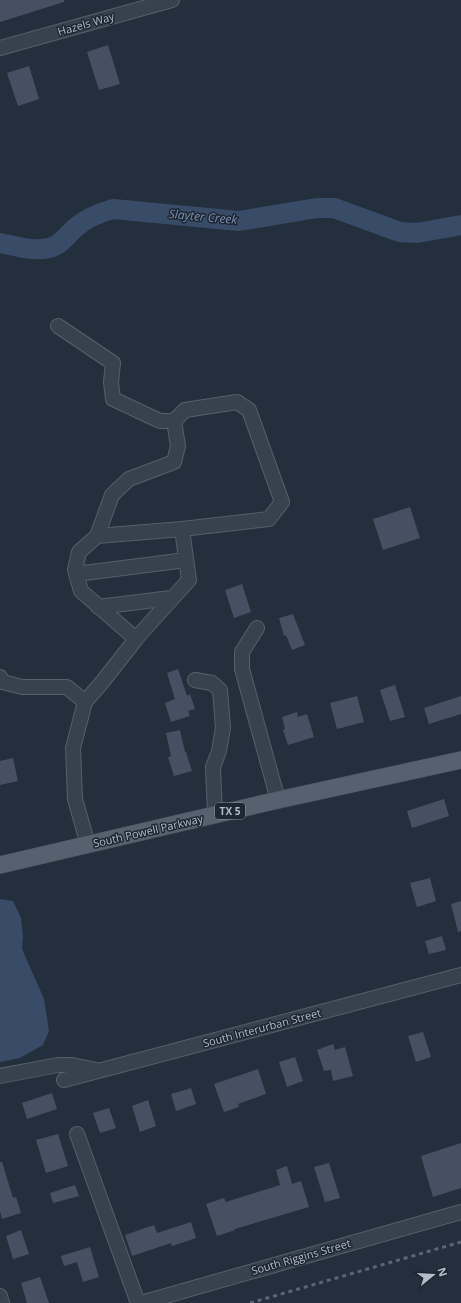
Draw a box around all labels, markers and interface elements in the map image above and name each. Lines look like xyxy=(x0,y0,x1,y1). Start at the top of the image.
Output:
street label: Hazels Way xyxy=(56,8,116,39)
water label: Slayter Creek xyxy=(168,205,239,228)
road number: TX 5 xyxy=(215,803,245,819)
street label: South Powell Parkway xyxy=(91,810,205,850)
street label: South Interurban Street xyxy=(201,1004,323,1051)
street label: South Riggins Street xyxy=(249,1235,352,1278)
north arrow xyxy=(413,1255,453,1295)
text: N xyxy=(434,1265,452,1278)

